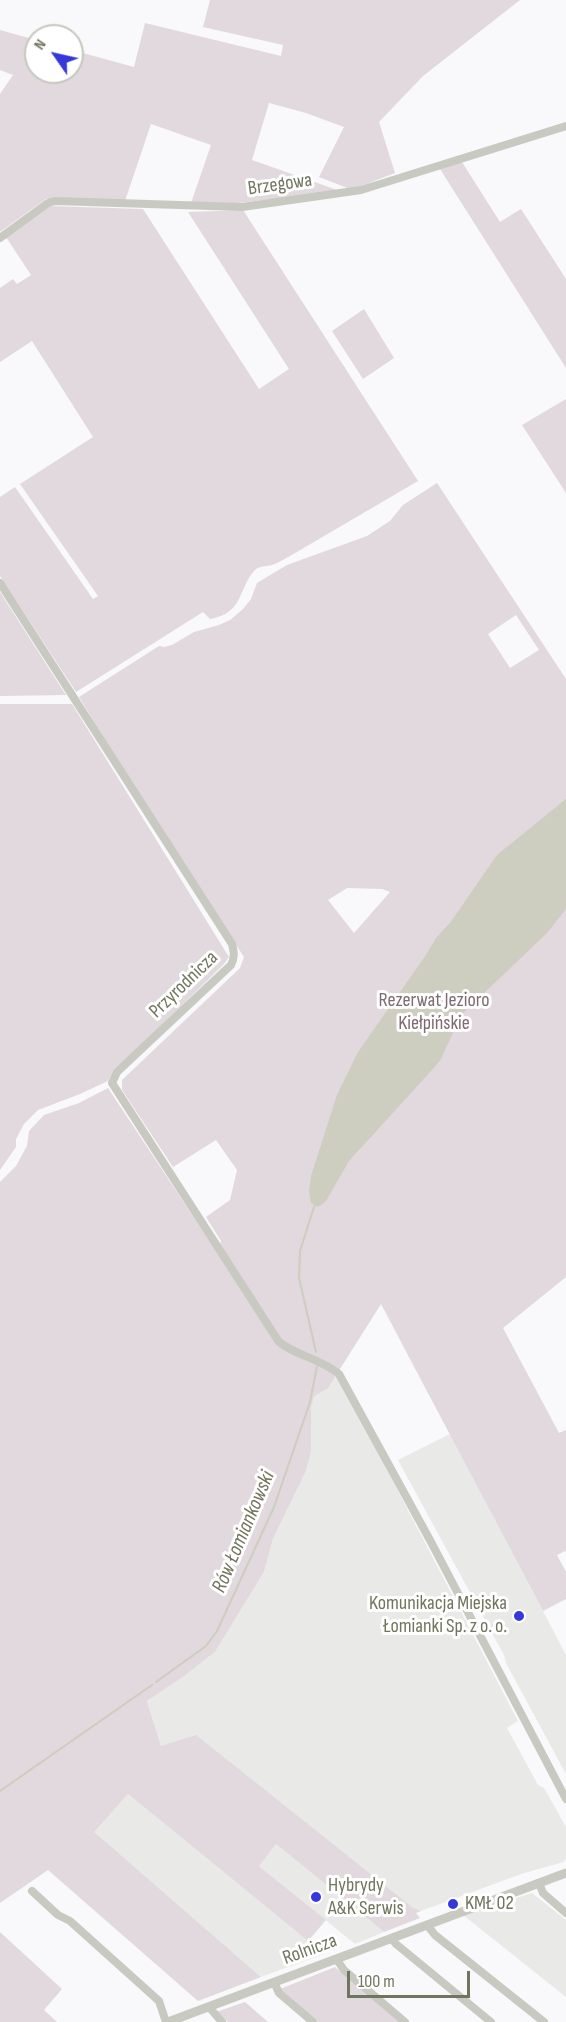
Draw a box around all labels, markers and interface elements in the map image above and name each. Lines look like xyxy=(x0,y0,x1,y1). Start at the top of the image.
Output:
north arrow xyxy=(24,24,84,84)
text: N xyxy=(30,36,51,54)
street label: Brzegowa xyxy=(246,169,314,201)
street label: Przyrodnicza xyxy=(145,946,223,1024)
park label: Rezerwat Jezioro Kiełpińskie xyxy=(378,989,490,1036)
water label: Rów Łomiankowski xyxy=(207,1467,281,1597)
place label: Komunikacja Miejska Łomianki Sp. z o. o. xyxy=(369,1592,507,1639)
marker: Komunikacja Miejska Łomianki Sp. z o. o. xyxy=(512,1609,526,1623)
place label: Hybrydy A&K Serwis xyxy=(328,1874,404,1921)
marker: Hybrydy A&K Serwis xyxy=(309,1890,323,1904)
place label: KMŁ 02 xyxy=(465,1892,514,1916)
marker: KMŁ 02 xyxy=(446,1897,460,1911)
street label: Rolnicza xyxy=(280,1929,340,1971)
scale bar xyxy=(350,1959,473,1997)
text: 100 m xyxy=(358,1971,395,1992)

